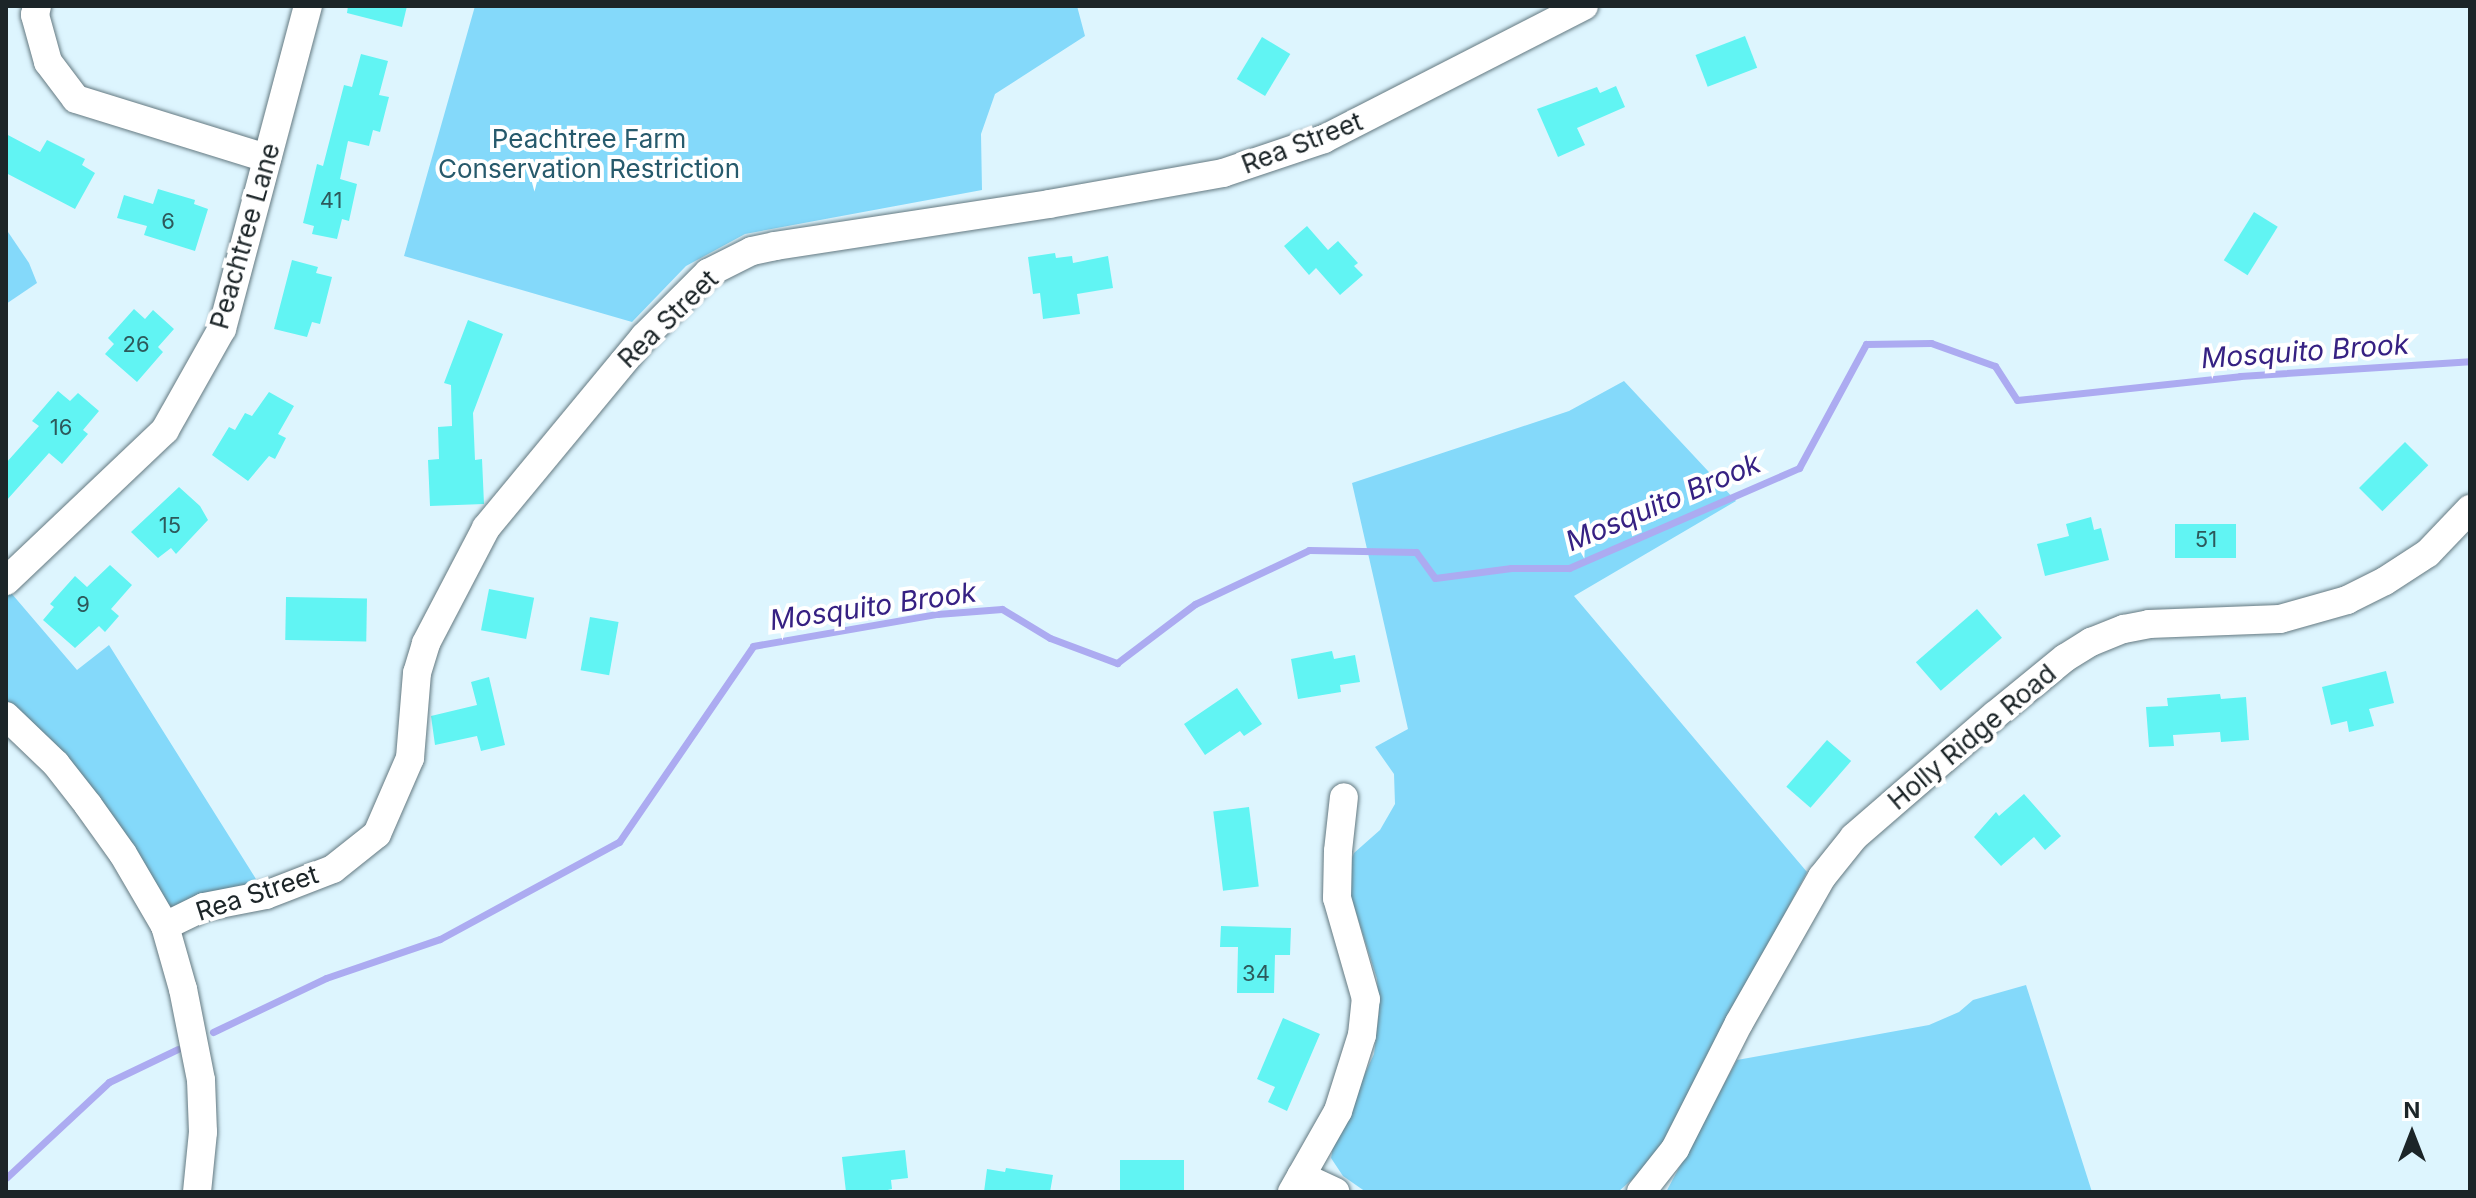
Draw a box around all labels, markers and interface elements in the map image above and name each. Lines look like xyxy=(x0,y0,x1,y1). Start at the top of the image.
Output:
street label: Rea Street xyxy=(1237,106,1367,180)
park label: Peachtree Farm Conservation Restriction xyxy=(438,123,740,184)
street label: Peachtree Lane xyxy=(204,139,286,333)
house number: 41 xyxy=(320,188,342,214)
house number: 6 xyxy=(161,209,175,235)
street label: Rea Street xyxy=(611,264,725,374)
water label: Mosquito Brook xyxy=(2200,327,2410,375)
house number: 26 xyxy=(122,332,150,358)
house number: 16 xyxy=(50,415,72,441)
water label: Mosquito Brook xyxy=(1561,446,1765,558)
house number: 15 xyxy=(159,513,181,539)
house number: 51 xyxy=(2195,527,2217,553)
water label: Mosquito Brook xyxy=(767,575,979,637)
house number: 9 xyxy=(76,592,90,618)
street label: Holly Ridge Road xyxy=(1882,658,2062,816)
street label: Rea Street xyxy=(192,859,322,927)
house number: 34 xyxy=(1242,961,1270,987)
north arrow xyxy=(2372,1094,2452,1174)
text: N xyxy=(2404,1097,2420,1123)

